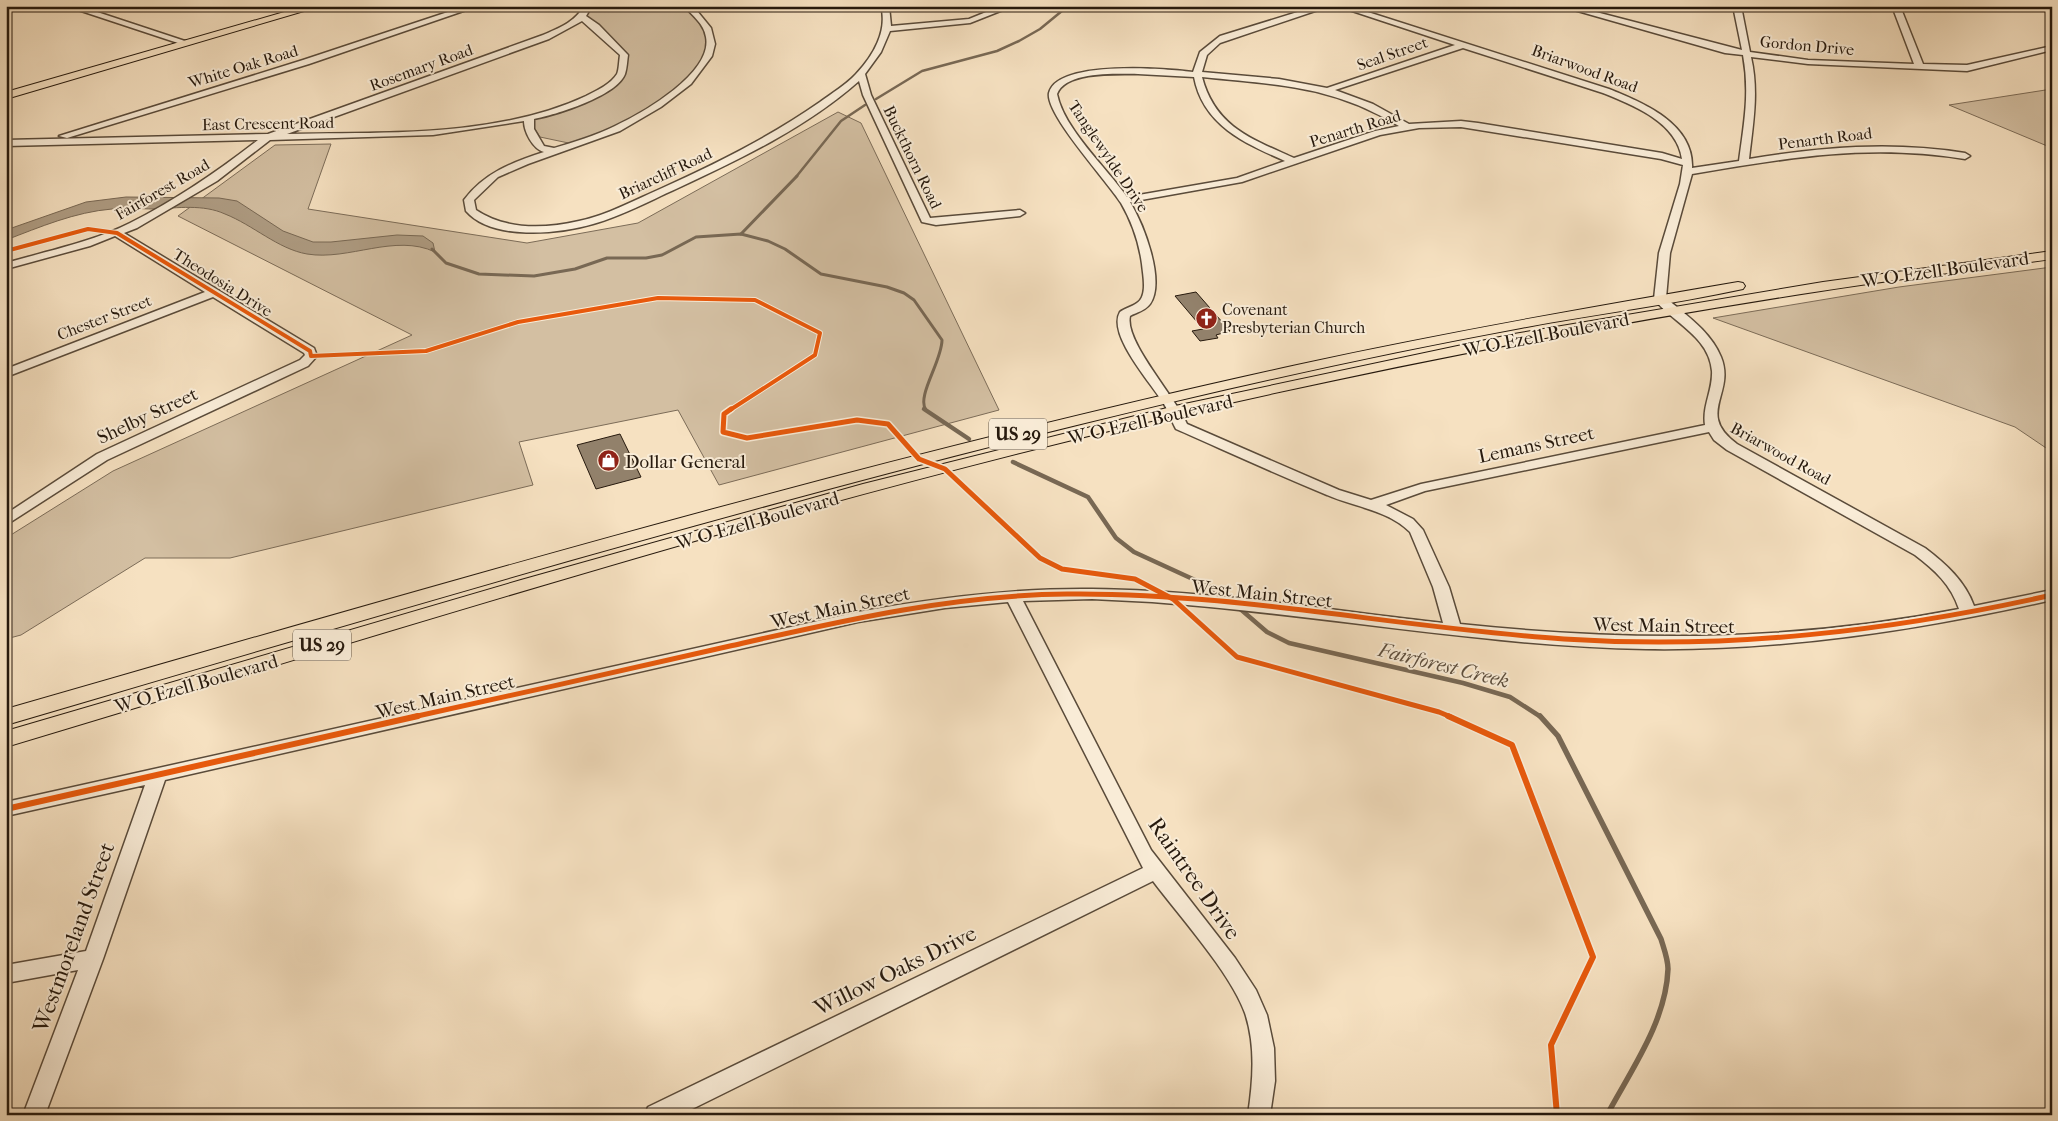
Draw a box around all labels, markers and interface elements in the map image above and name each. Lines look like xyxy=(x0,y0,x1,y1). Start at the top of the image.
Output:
street label: Seal Street xyxy=(1354,32,1430,74)
street label: Gordon Drive xyxy=(1759,32,1855,59)
street label: Rosemary Road xyxy=(367,40,476,95)
street label: Briarwood Road xyxy=(1529,40,1641,97)
street label: White Oak Road xyxy=(185,41,301,92)
street label: Tanglewylde Drive xyxy=(1064,97,1153,216)
street label: Buckthorn Road xyxy=(879,103,946,212)
street label: Penarth Road xyxy=(1307,105,1403,151)
street label: East Crescent Road xyxy=(202,113,335,134)
street label: Penarth Road xyxy=(1777,123,1873,154)
street label: Briarcliff Road xyxy=(616,143,715,203)
street label: Fairforest Road xyxy=(112,155,213,224)
street label: Theodosia Drive xyxy=(170,244,276,321)
street label: W O Ezell Boulevard xyxy=(1859,247,2031,293)
street label: Chester Street xyxy=(54,291,154,344)
place label: Covenant Presbyterian Church xyxy=(1222,300,1365,337)
church icon: Covenant Presbyterian Church xyxy=(1194,306,1218,330)
street label: W O Ezell Boulevard xyxy=(1460,308,1632,362)
street label: Shelby Street xyxy=(94,383,201,449)
street label: W O Ezell Boulevard xyxy=(1064,390,1236,450)
road number: US 29 xyxy=(989,418,1047,449)
street label: Briarwood Road xyxy=(1727,418,1835,489)
street label: Lemans Street xyxy=(1476,422,1596,468)
shop icon: Dollar General xyxy=(597,449,621,473)
place label: Dollar General xyxy=(625,451,746,473)
street label: W O Ezell Boulevard xyxy=(672,487,842,555)
street label: West Main Street xyxy=(1189,576,1334,612)
street label: West Main Street xyxy=(768,582,912,634)
street label: West Main Street xyxy=(1592,614,1735,638)
road number: US 29 xyxy=(293,630,351,660)
water label: Fairforest Creek xyxy=(1375,638,1512,693)
street label: W O Ezell Boulevard xyxy=(111,650,281,718)
street label: West Main Street xyxy=(373,670,517,724)
street label: Raintree Drive xyxy=(1143,813,1246,945)
street label: Westmoreland Street xyxy=(27,839,120,1037)
street label: Willow Oaks Drive xyxy=(809,920,981,1022)

